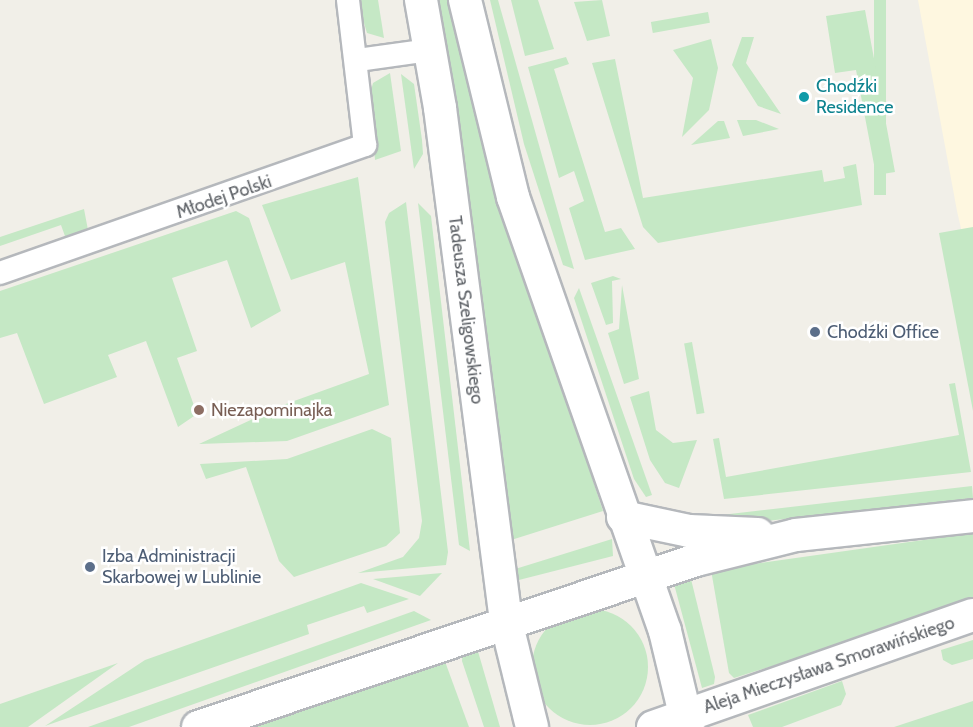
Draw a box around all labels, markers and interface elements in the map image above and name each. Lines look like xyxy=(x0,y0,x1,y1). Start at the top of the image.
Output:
place label: Chodźki Residence xyxy=(816,76,894,118)
marker: Chodźki Residence xyxy=(797,90,811,104)
street label: Młodej Polski xyxy=(174,171,274,223)
street label: Tadeusza Szeligowskiego xyxy=(444,215,488,405)
place label: Chodźki Office xyxy=(827,321,939,343)
marker: Chodźki Office xyxy=(808,325,822,339)
place label: Niezapominajka xyxy=(211,399,332,421)
marker: Niezapominajka xyxy=(192,403,206,417)
place label: Izba Administracji Skarbowej w Lublinie xyxy=(102,546,261,588)
marker: Izba Administracji Skarbowej w Lublinie xyxy=(83,560,97,574)
street label: Aleja Mieczysława Smorawińskiego xyxy=(701,612,957,718)

